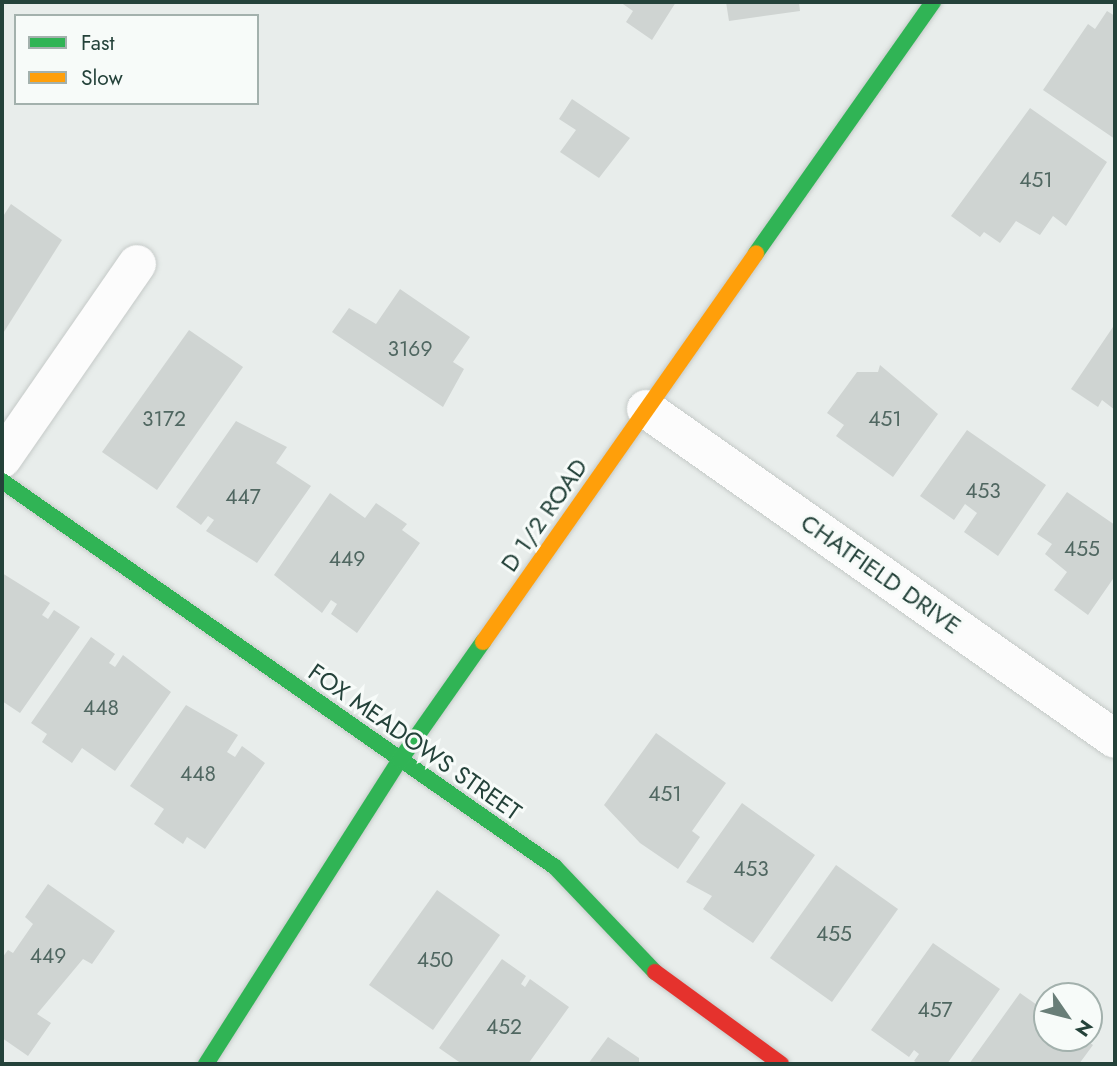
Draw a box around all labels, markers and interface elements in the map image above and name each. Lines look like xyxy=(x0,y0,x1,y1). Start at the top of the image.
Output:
legend xyxy=(14,14,259,105)
text: Fast xyxy=(81,28,114,58)
text: Slow xyxy=(81,63,123,93)
house number: 451 xyxy=(1019,167,1053,193)
house number: 3169 xyxy=(387,336,433,362)
house number: 3172 xyxy=(142,406,186,432)
house number: 451 xyxy=(868,406,902,432)
street label: D 1/2 ROAD xyxy=(495,453,593,577)
house number: 453 xyxy=(965,478,1001,504)
house number: 447 xyxy=(225,484,261,510)
street label: CHATFIELD DRIVE xyxy=(795,508,967,640)
house number: 455 xyxy=(1064,536,1100,562)
house number: 449 xyxy=(329,546,365,572)
street label: FOX MEADOWS STREET xyxy=(303,658,527,826)
house number: 448 xyxy=(83,695,119,721)
house number: 448 xyxy=(180,761,216,787)
house number: 451 xyxy=(648,781,682,807)
house number: 453 xyxy=(733,856,769,882)
house number: 455 xyxy=(816,921,852,947)
house number: 449 xyxy=(30,943,66,969)
house number: 450 xyxy=(417,947,453,973)
north arrow xyxy=(1033,982,1103,1052)
house number: 457 xyxy=(917,997,953,1023)
house number: 452 xyxy=(486,1014,522,1040)
text: N xyxy=(1069,1014,1099,1042)

